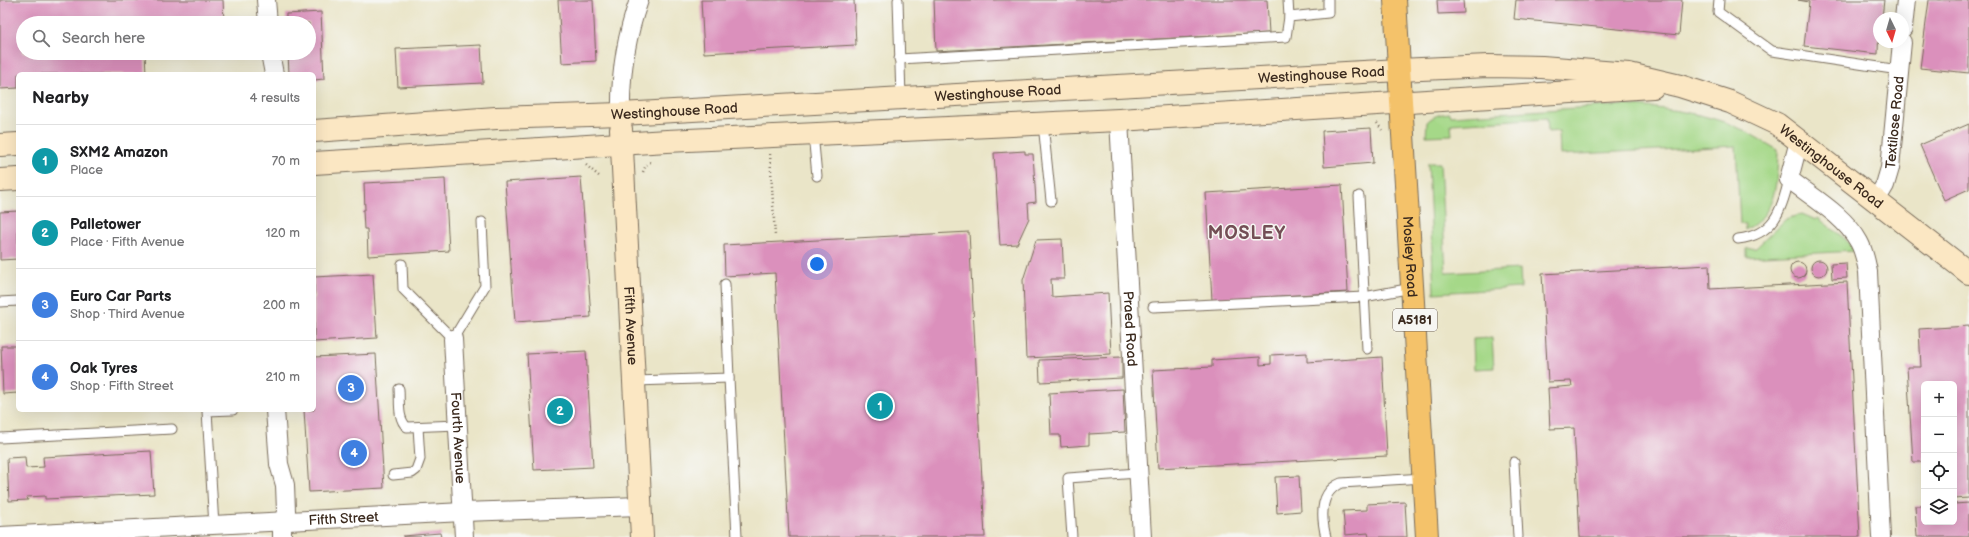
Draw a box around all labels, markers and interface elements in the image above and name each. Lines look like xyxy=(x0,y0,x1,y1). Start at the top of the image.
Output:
north arrow xyxy=(1873,12,1909,48)
search box xyxy=(16,16,316,60)
icon: search xyxy=(30,27,52,49)
text: Search here xyxy=(62,29,145,48)
street label: Westinghouse Road xyxy=(1257,62,1385,86)
street label: Textilose Road xyxy=(1881,75,1907,170)
street label: Westinghouse Road xyxy=(934,81,1062,105)
text: Nearby xyxy=(32,88,89,108)
text: 4 results xyxy=(250,90,300,106)
street label: Westinghouse Road xyxy=(611,99,738,123)
street label: Westinghouse Road xyxy=(1776,121,1887,212)
text: SXM2 Amazon xyxy=(70,143,168,162)
text: 1 xyxy=(42,153,48,169)
text: 70 m xyxy=(272,153,300,169)
text: Place xyxy=(70,162,103,178)
text: Palletower xyxy=(70,215,141,234)
street label: Mosley Road xyxy=(1399,215,1421,298)
district label: MOSLEY xyxy=(1208,223,1286,244)
text: 2 xyxy=(41,225,49,241)
text: 120 m xyxy=(265,225,300,241)
text: Place · Fifth Avenue xyxy=(70,234,185,250)
your location xyxy=(807,254,827,274)
street label: Fifth Avenue xyxy=(621,286,642,366)
text: Euro Car Parts xyxy=(70,287,171,306)
street label: Praed Road xyxy=(1120,290,1141,367)
text: 3 xyxy=(41,297,49,313)
text: 200 m xyxy=(263,297,300,313)
text: Shop · Third Avenue xyxy=(70,306,185,322)
road number: A5181 xyxy=(1393,309,1437,331)
text: Oak Tyres xyxy=(70,359,138,378)
text: 4 xyxy=(41,369,49,385)
text: 210 m xyxy=(266,369,300,385)
pin: 3 xyxy=(338,373,364,403)
text: Shop · Fifth Street xyxy=(70,378,173,394)
map controls xyxy=(1921,381,1957,525)
button: + xyxy=(1921,381,1957,417)
pin: 1 xyxy=(867,391,893,421)
street label: Fourth Avenue xyxy=(447,392,470,484)
pin: 2 xyxy=(547,396,573,426)
button: − xyxy=(1921,417,1957,453)
pin: 4 xyxy=(341,438,367,468)
button: locate xyxy=(1921,453,1957,489)
button: layers xyxy=(1921,489,1957,525)
street label: Fifth Street xyxy=(308,508,380,528)

